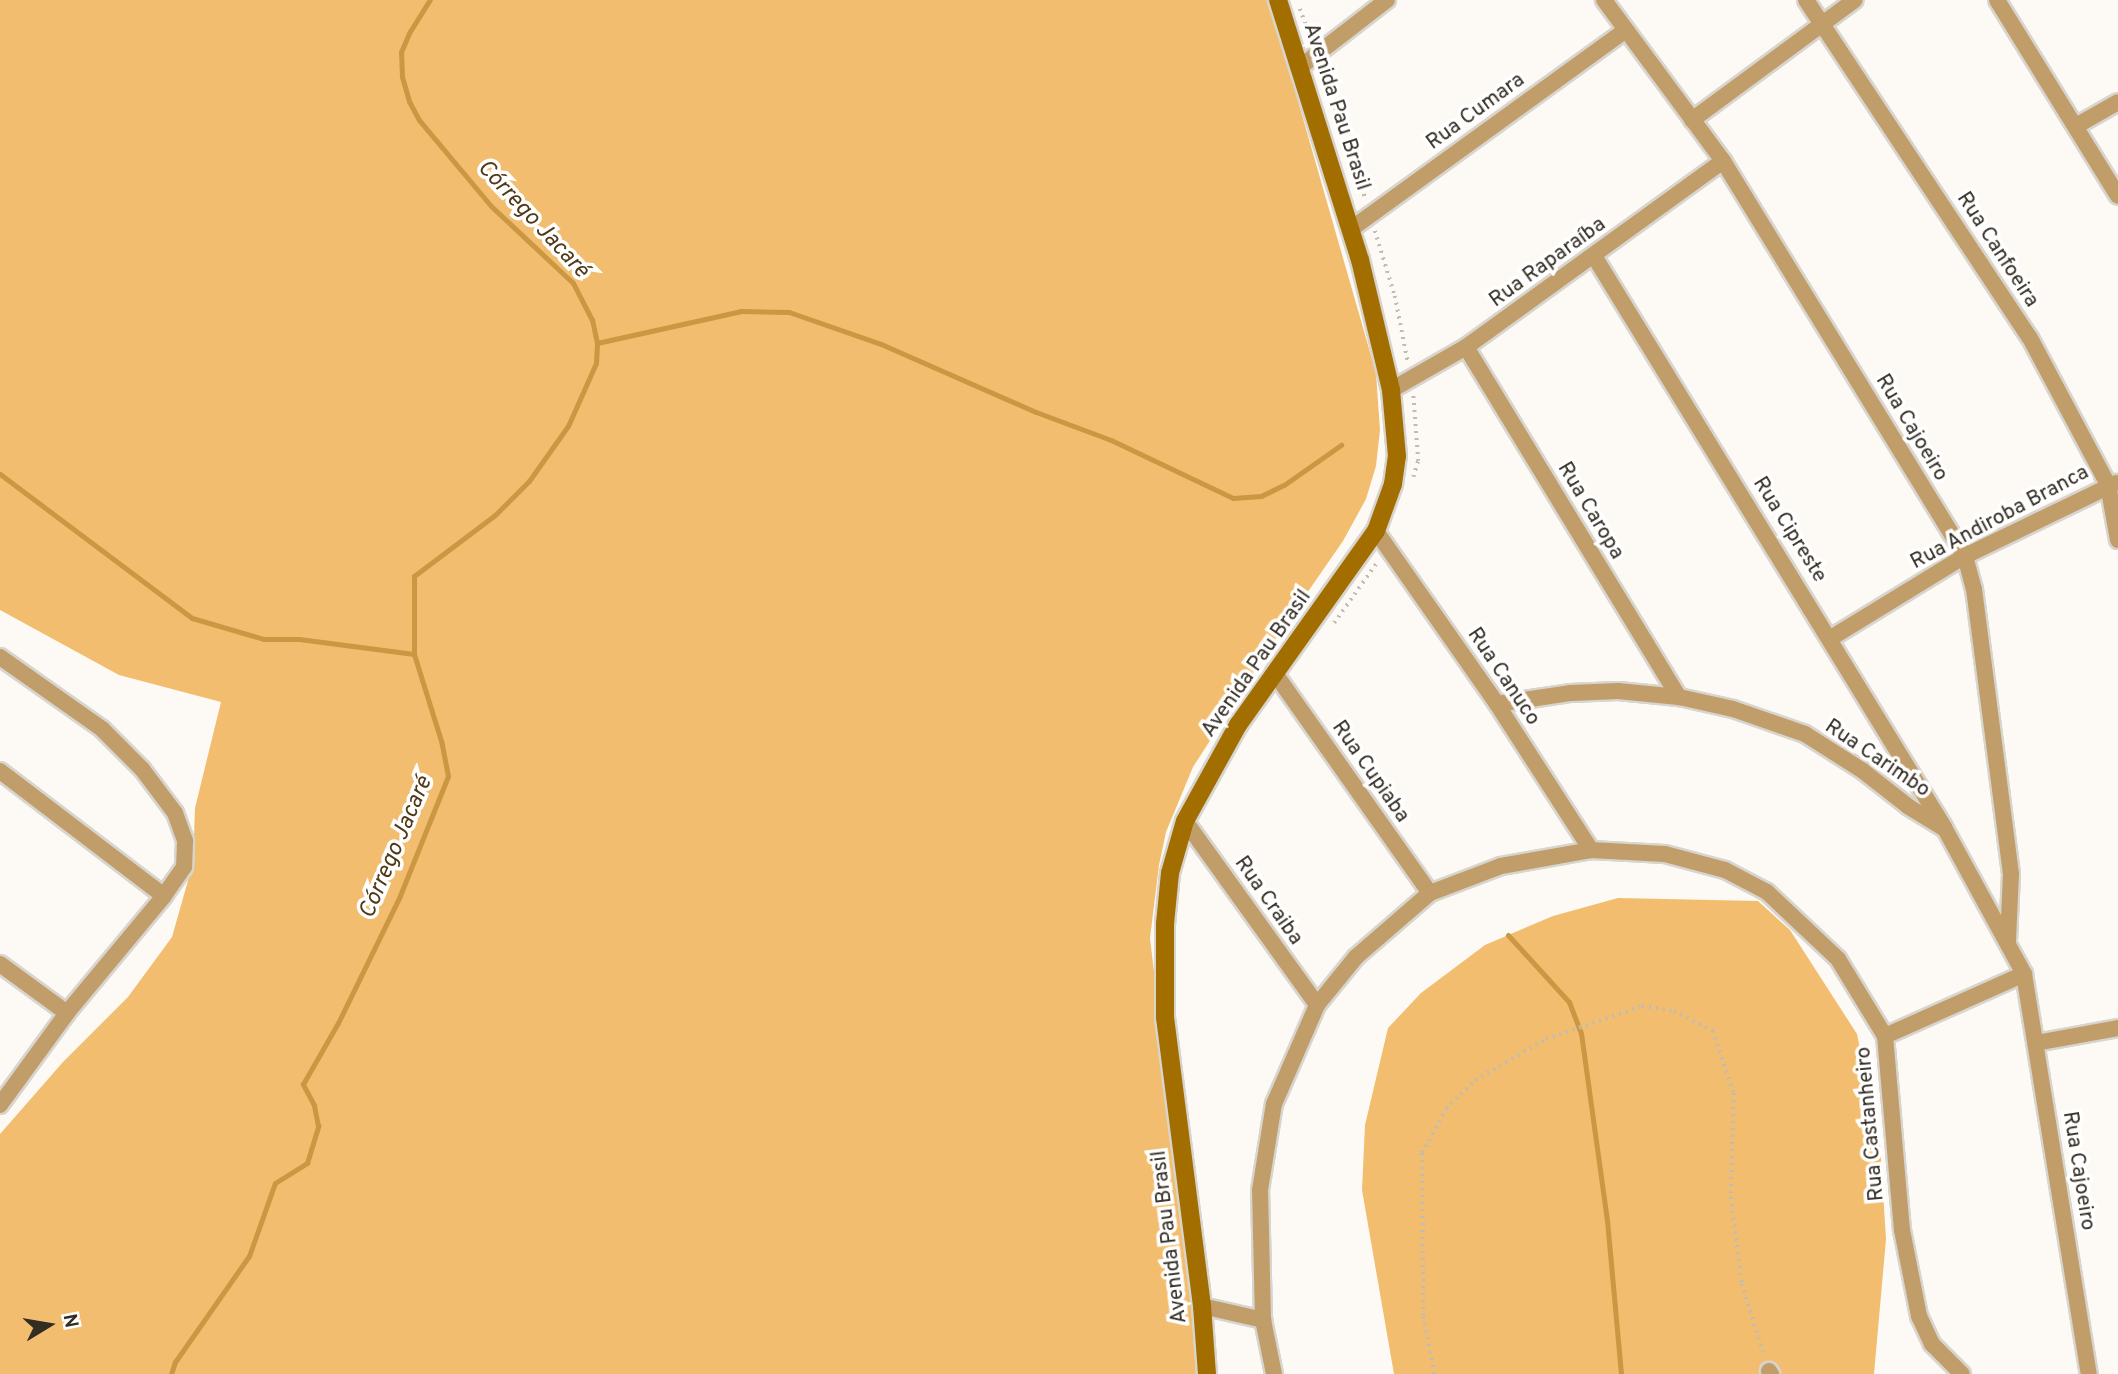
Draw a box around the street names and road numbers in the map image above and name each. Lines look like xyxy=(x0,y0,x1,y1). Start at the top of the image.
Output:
street label: Avenida Pau Brasil xyxy=(1297,20,1375,194)
street label: Rua Cumara xyxy=(1422,68,1530,156)
street label: Rua Canfoeira xyxy=(1950,188,2044,312)
street label: Rua Raparaíba xyxy=(1485,212,1611,314)
street label: Rua Cajoeiro xyxy=(1869,370,1953,486)
street label: Rua Caropa xyxy=(1551,458,1629,564)
street label: Rua Andiroba Branca xyxy=(1906,460,2094,576)
street label: Rua Cipreste xyxy=(1747,473,1831,587)
street label: Avenida Pau Brasil xyxy=(1197,585,1317,743)
street label: Rua Canuco xyxy=(1461,623,1545,731)
street label: Rua Carimbo xyxy=(1820,715,1934,803)
street label: Rua Cupiaba xyxy=(1326,716,1414,828)
street label: Rua Craiba xyxy=(1228,852,1308,950)
street label: Rua Castanheiro xyxy=(1852,1046,1890,1202)
street label: Rua Cajoeiro xyxy=(2056,1110,2100,1232)
street label: Avenida Pau Brasil xyxy=(1147,1149,1193,1325)

